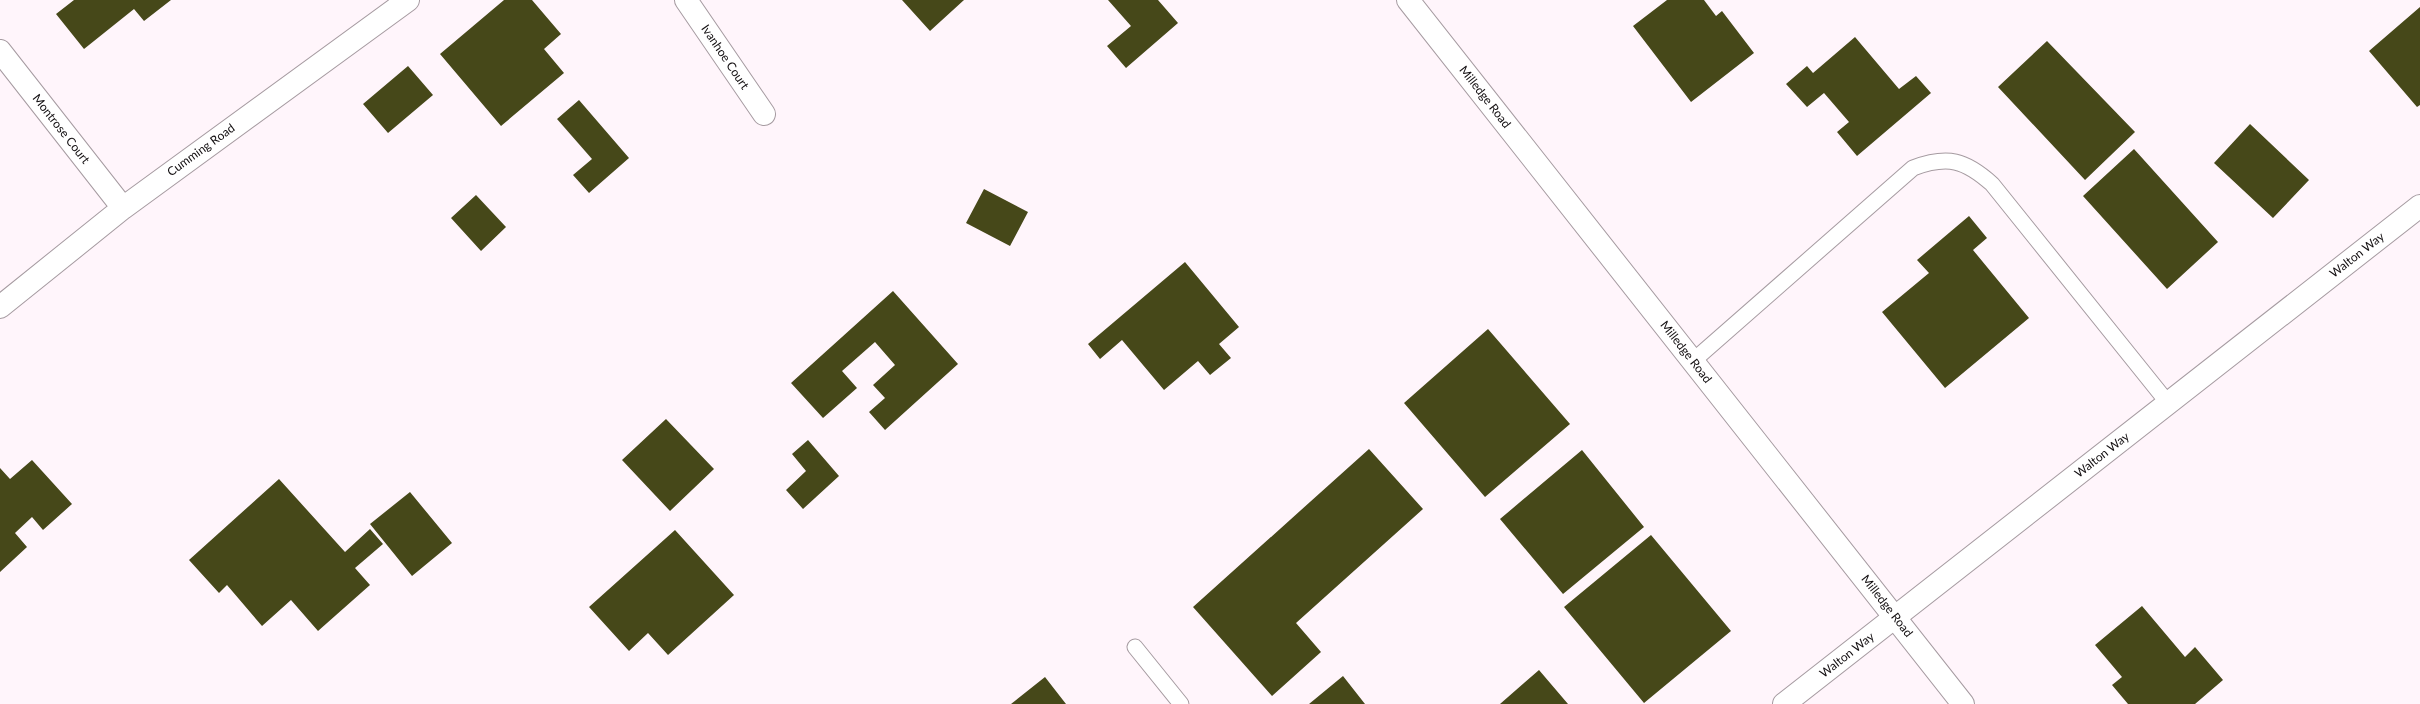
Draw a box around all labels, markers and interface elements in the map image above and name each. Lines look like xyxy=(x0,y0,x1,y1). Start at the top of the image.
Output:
street label: Ivanhoe Court xyxy=(698,21,753,93)
street label: Milledge Road xyxy=(1456,63,1514,131)
street label: Montrose Court xyxy=(30,91,94,167)
street label: Cumming Road xyxy=(164,120,237,179)
street label: Walton Way xyxy=(2326,228,2388,281)
street label: Milledge Road xyxy=(1657,318,1715,386)
street label: Walton Way xyxy=(2071,428,2133,481)
street label: Milledge Road xyxy=(1858,572,1916,640)
street label: Walton Way xyxy=(1816,628,1878,681)

